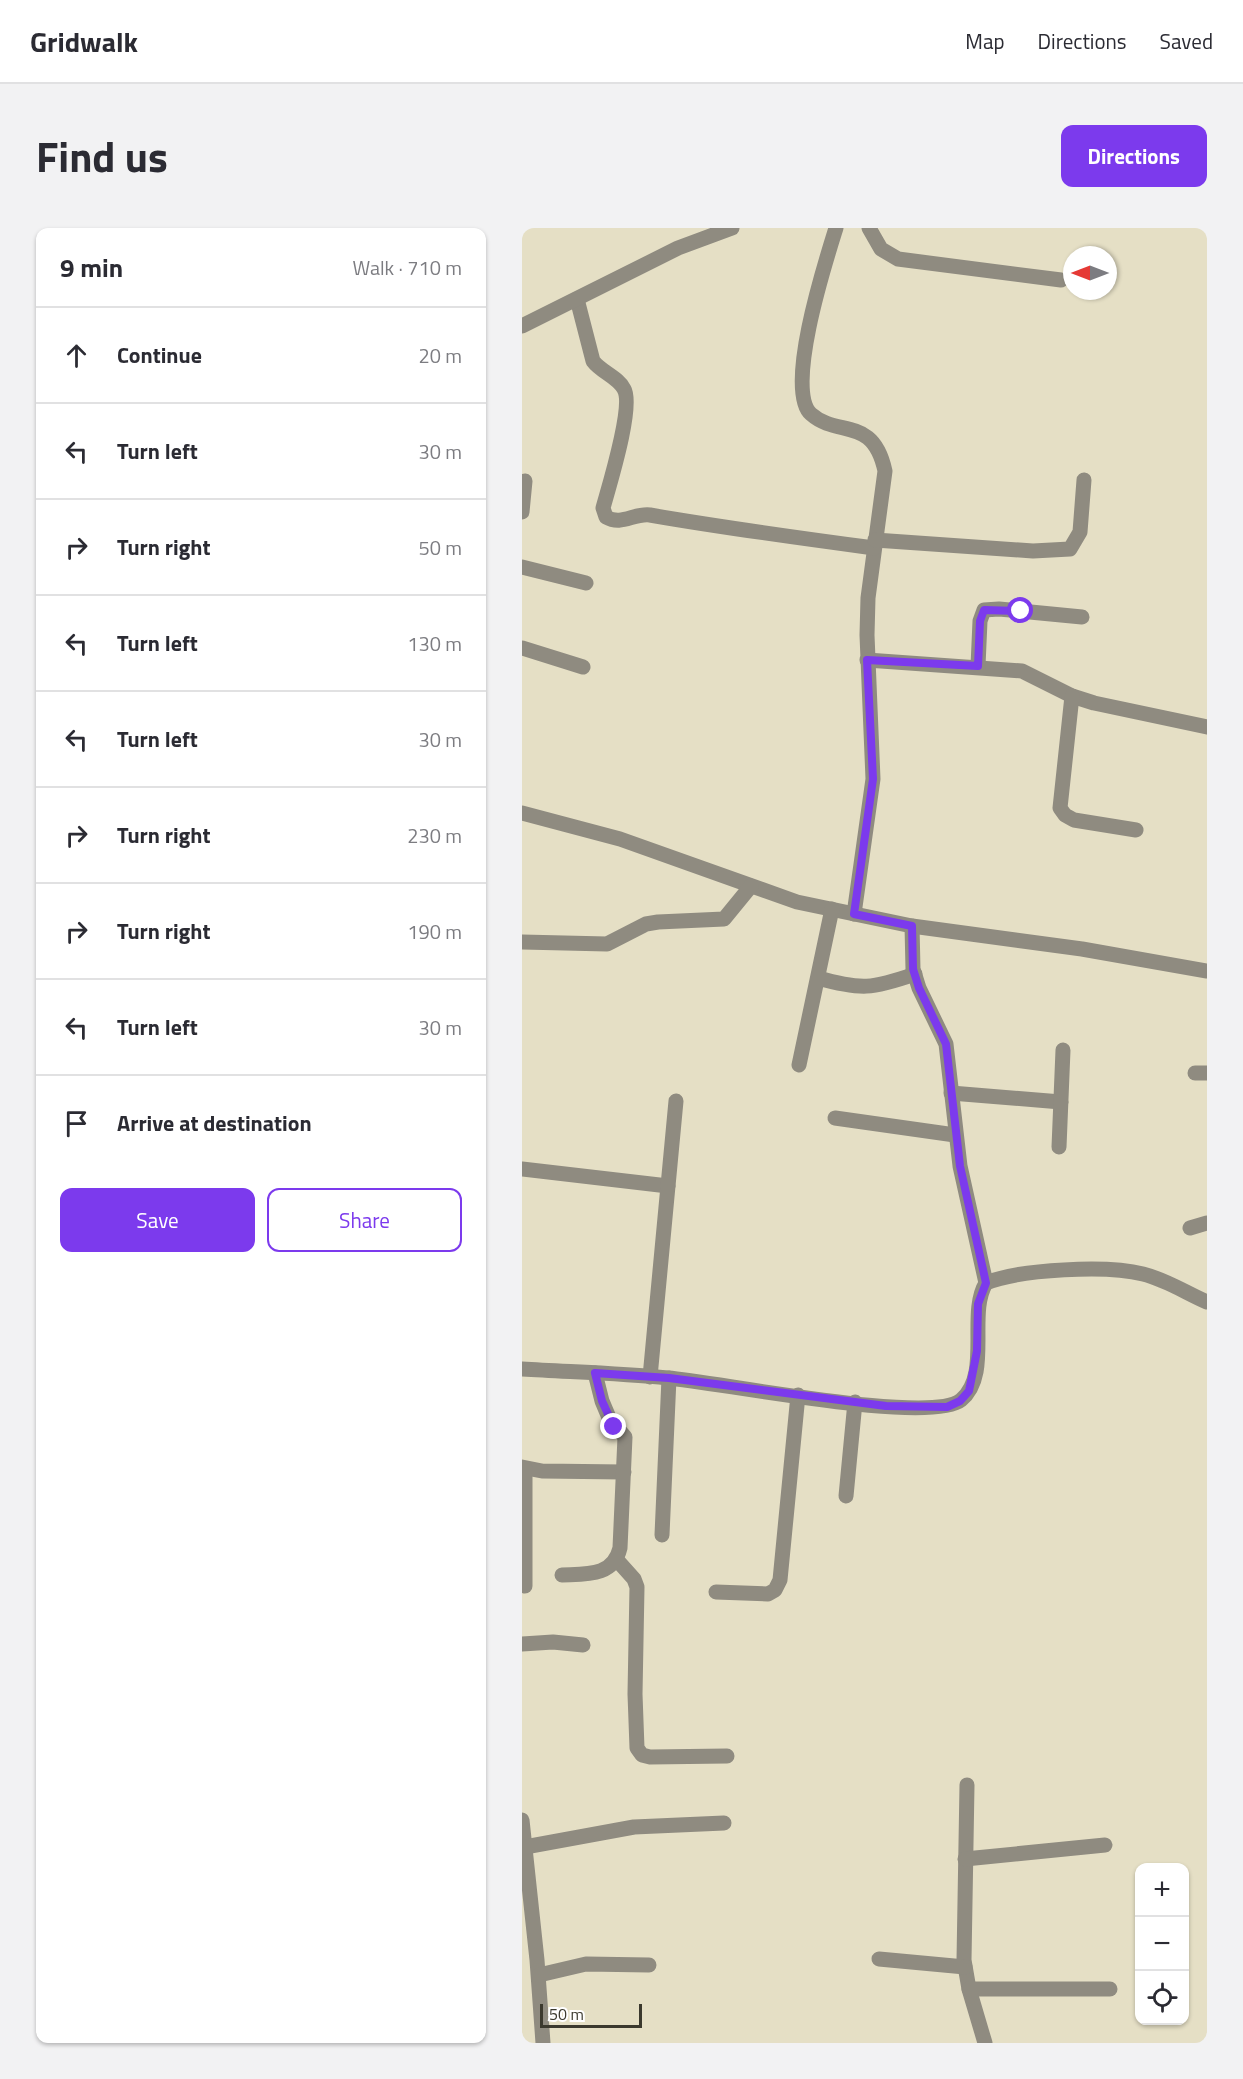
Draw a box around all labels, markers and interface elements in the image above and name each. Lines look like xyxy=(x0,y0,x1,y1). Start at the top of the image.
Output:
text: Gridwalk xyxy=(30,20,138,63)
text: Map xyxy=(965,25,1005,57)
text: Directions xyxy=(1038,25,1127,57)
text: Saved xyxy=(1160,25,1213,57)
text: Find us xyxy=(36,124,168,188)
button: Directions xyxy=(1061,125,1207,187)
north arrow xyxy=(1063,246,1117,300)
text: 9 min xyxy=(60,248,123,287)
text: Walk · 710 m xyxy=(353,252,462,283)
text: Continue xyxy=(117,338,202,372)
icon: ahead xyxy=(60,339,93,372)
text: 20 m xyxy=(418,340,462,371)
text: Turn left xyxy=(117,434,198,468)
icon: left xyxy=(60,435,93,468)
text: 30 m xyxy=(418,436,462,467)
text: Turn right xyxy=(117,530,211,564)
icon: right xyxy=(60,531,93,564)
text: 50 m xyxy=(418,532,462,563)
route start xyxy=(1007,597,1033,623)
text: Turn left xyxy=(117,626,198,660)
icon: left xyxy=(60,627,93,660)
text: 130 m xyxy=(407,628,462,659)
text: Turn left xyxy=(117,722,198,756)
icon: left xyxy=(60,723,93,756)
text: 30 m xyxy=(418,724,462,755)
text: Turn right xyxy=(117,818,211,852)
icon: right xyxy=(60,819,93,852)
text: 230 m xyxy=(407,820,462,851)
text: Turn right xyxy=(117,914,211,948)
icon: right xyxy=(60,915,93,948)
text: 190 m xyxy=(407,916,462,947)
text: Turn left xyxy=(117,1010,198,1044)
icon: left xyxy=(60,1011,93,1044)
text: 30 m xyxy=(418,1012,462,1043)
text: Arrive at destination xyxy=(117,1106,312,1140)
icon: arrive xyxy=(60,1107,93,1140)
button: Save xyxy=(60,1188,255,1252)
button: Share xyxy=(267,1188,462,1252)
route end xyxy=(600,1413,626,1439)
map controls xyxy=(1135,1863,1189,2025)
button: + xyxy=(1135,1863,1189,1917)
button: − xyxy=(1135,1917,1189,1971)
button: locate xyxy=(1135,1971,1189,2025)
scale bar xyxy=(540,2001,642,2028)
text: 50 m xyxy=(549,2002,584,2026)

